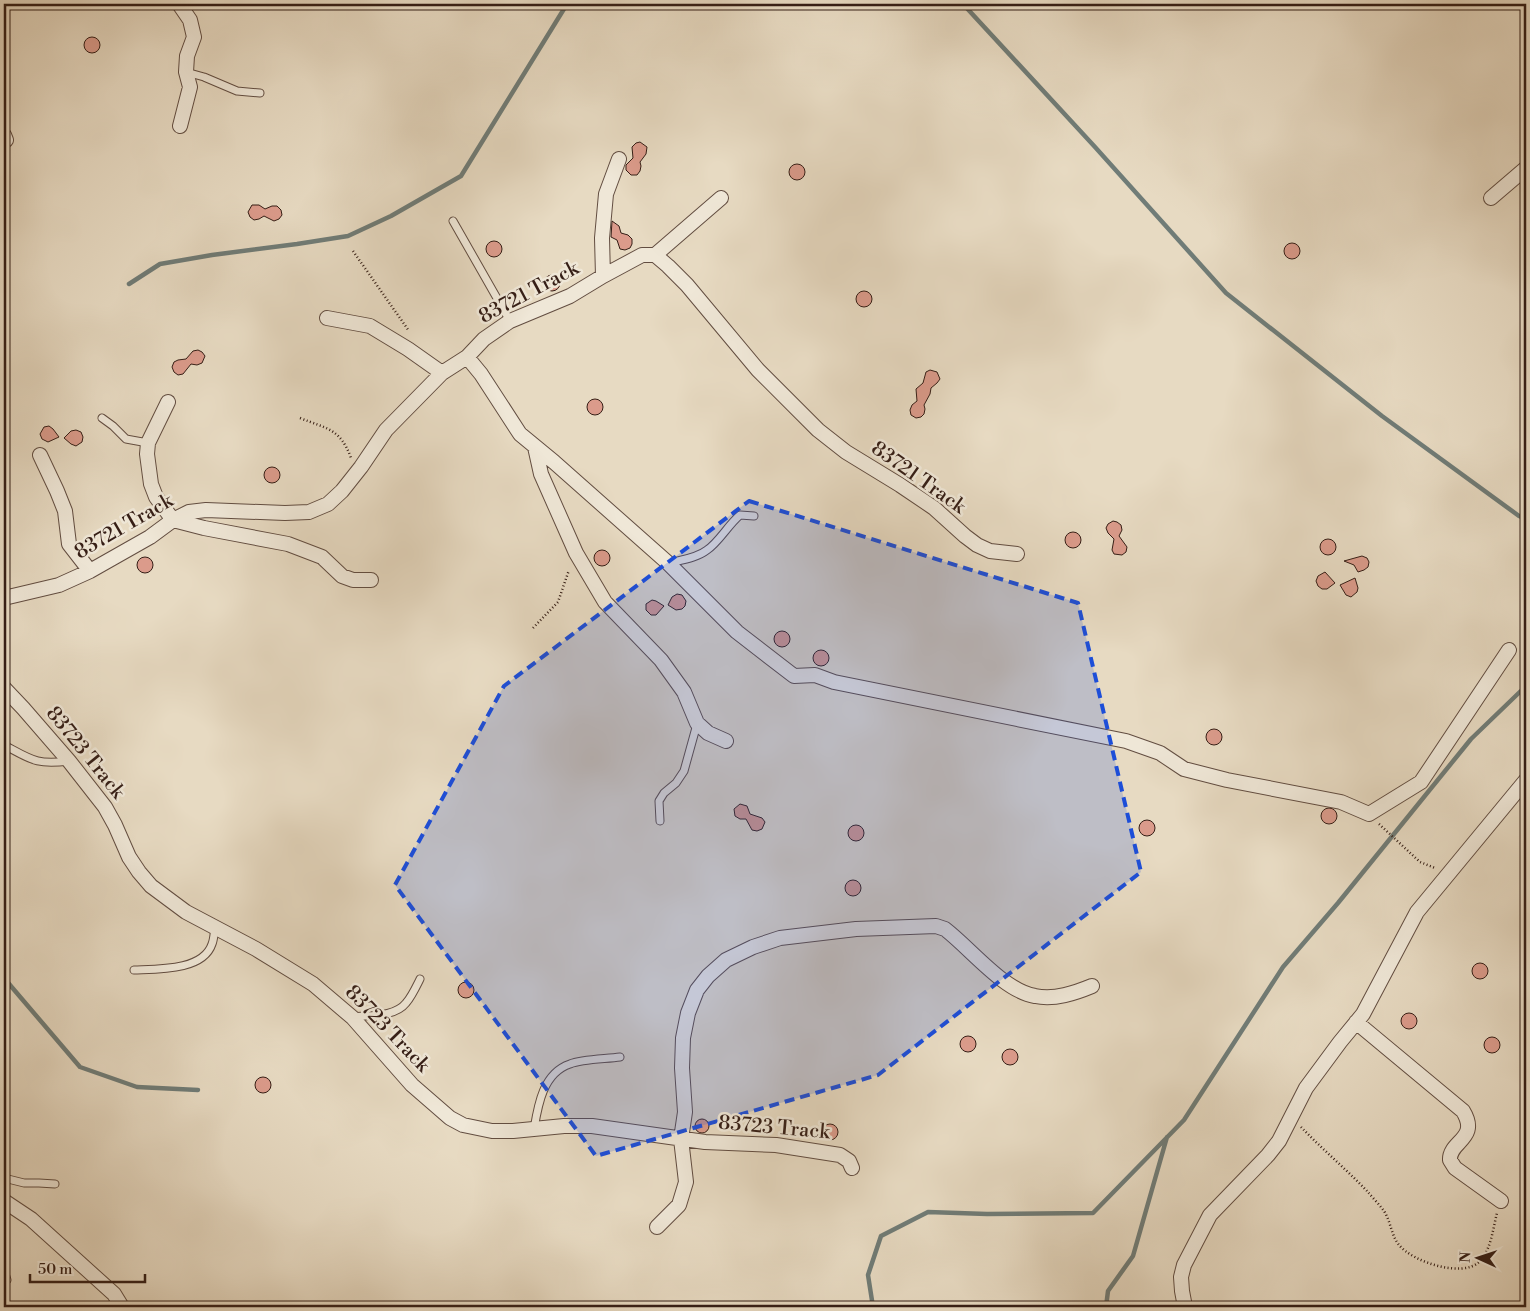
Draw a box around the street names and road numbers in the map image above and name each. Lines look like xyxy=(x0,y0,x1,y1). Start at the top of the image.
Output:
street label: 83721 Track xyxy=(475,256,585,330)
street label: 83721 Track xyxy=(866,436,971,521)
street label: 83721 Track xyxy=(70,488,179,565)
street label: 83723 Track xyxy=(40,702,131,805)
street label: 83723 Track xyxy=(339,980,436,1079)
street label: 83723 Track xyxy=(717,1111,832,1145)

